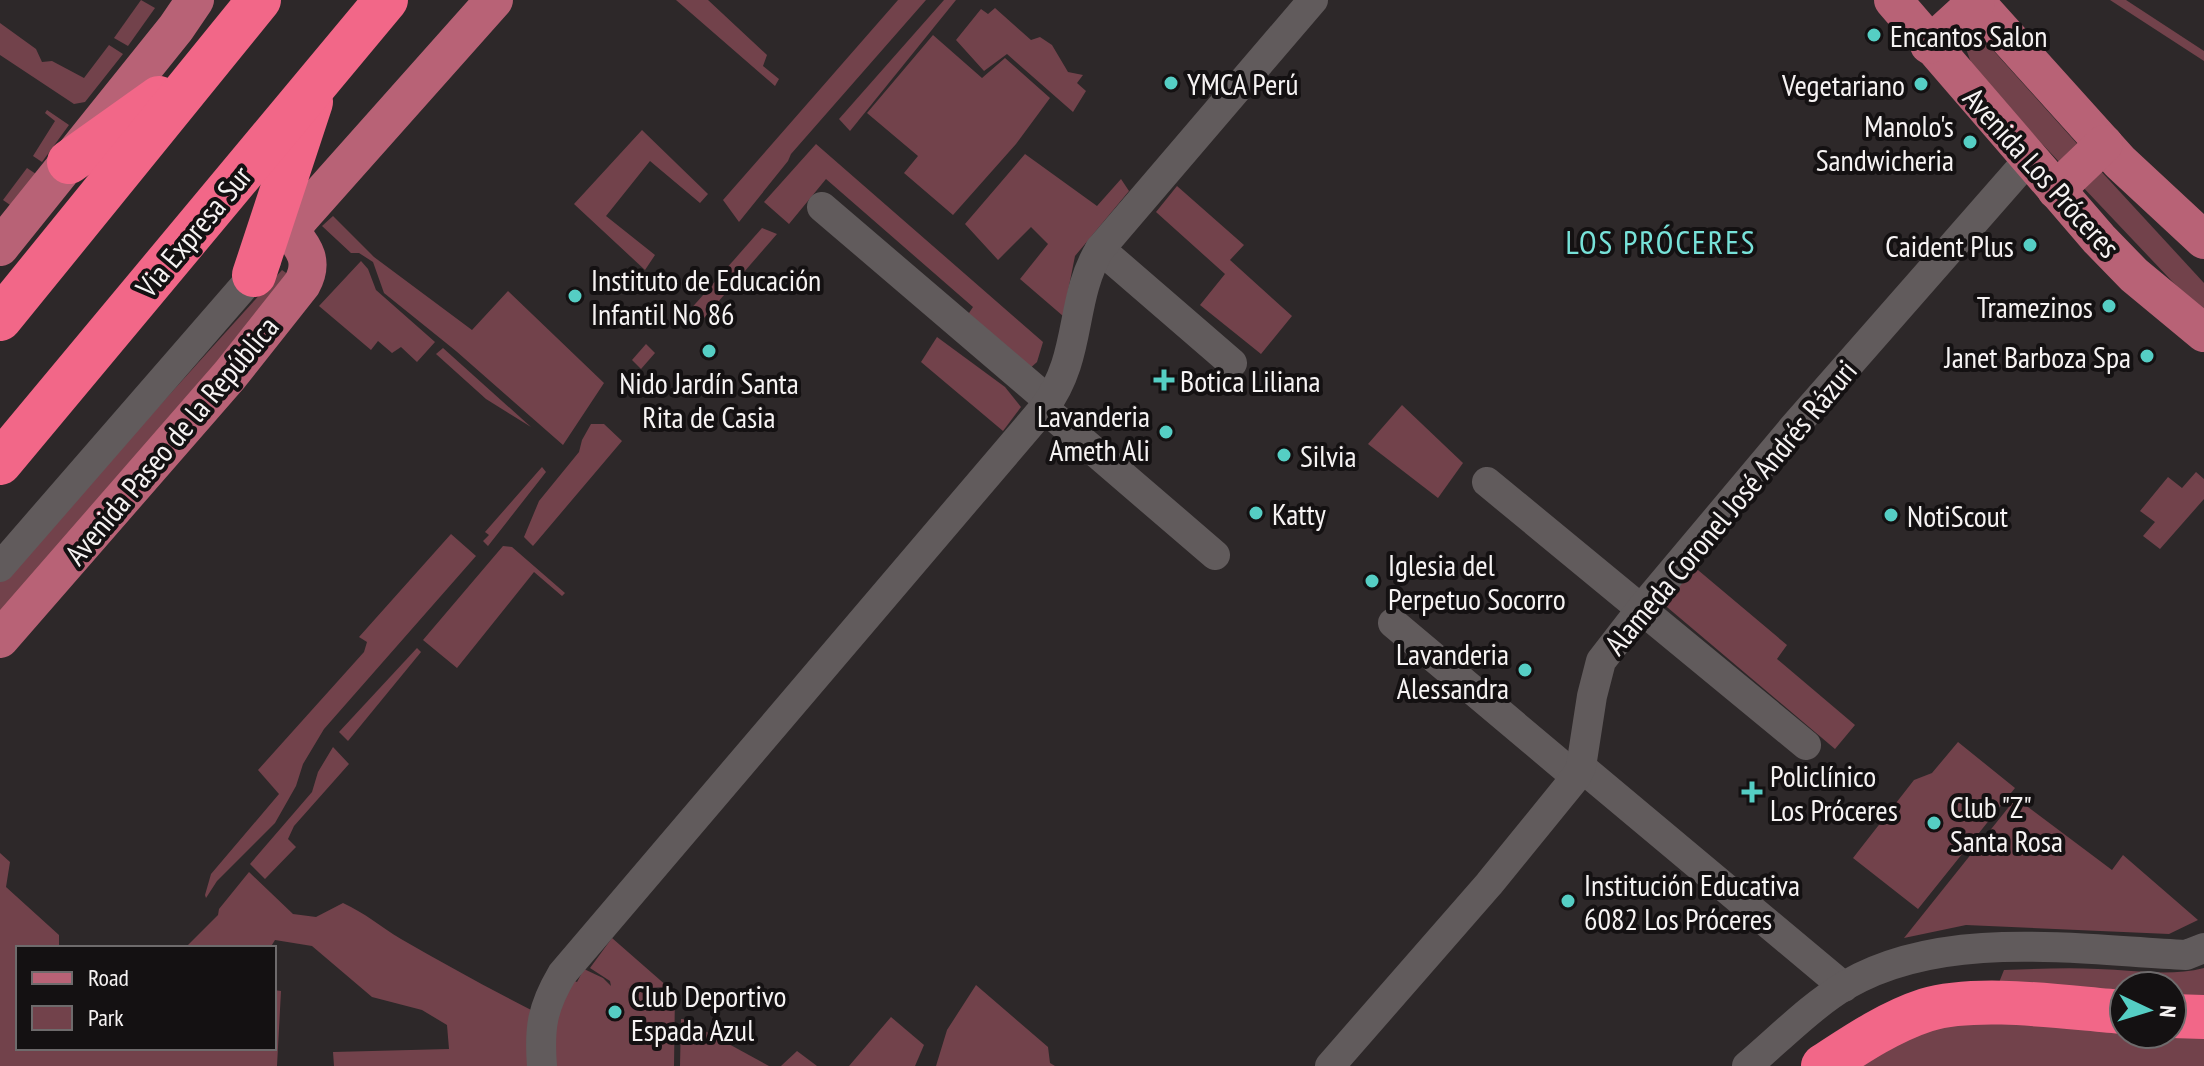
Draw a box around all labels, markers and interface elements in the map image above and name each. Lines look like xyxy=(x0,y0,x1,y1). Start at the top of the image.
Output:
place label: Encantos Salon xyxy=(1890,16,2047,55)
marker: Encantos Salon xyxy=(1865,26,1883,44)
place label: YMCA Perú xyxy=(1187,64,1299,103)
place label: Vegetariano xyxy=(1781,65,1905,104)
marker: YMCA Perú xyxy=(1162,74,1180,92)
marker: Vegetariano xyxy=(1912,75,1930,93)
street label: Avenida Los Próceres xyxy=(1955,79,2129,265)
place label: Manolo's Sandwicheria xyxy=(1816,106,1954,179)
marker: Manolo's Sandwicheria xyxy=(1961,133,1979,151)
street label: Via Expresa Sur xyxy=(126,156,260,306)
district label: LOS PRÓCERES xyxy=(1565,221,1757,263)
place label: Caident Plus xyxy=(1885,226,2014,265)
marker: Caident Plus xyxy=(2021,236,2039,254)
place label: Instituto de Educación Infantil No 86 xyxy=(591,260,821,333)
marker: Instituto de Educación Infantil No 86 xyxy=(566,287,584,305)
place label: Tramezinos xyxy=(1977,287,2093,326)
marker: Tramezinos xyxy=(2100,297,2118,315)
street label: Avenida Paseo de la República xyxy=(56,308,286,572)
place label: Janet Barboza Spa xyxy=(1944,337,2131,376)
marker: Nido Jardín Santa Rita de Casia xyxy=(700,342,718,360)
marker: Janet Barboza Spa xyxy=(2138,347,2156,365)
street label: Alameda Coronel José Andrés Rázuri xyxy=(1595,352,1865,662)
place label: Botica Liliana xyxy=(1180,361,1321,400)
place label: Nido Jardín Santa Rita de Casia xyxy=(619,363,799,436)
marker: Botica Liliana xyxy=(1155,371,1173,389)
place label: Lavanderia Ameth Ali xyxy=(1037,396,1150,469)
marker: Lavanderia Ameth Ali xyxy=(1157,423,1175,441)
place label: Silvia xyxy=(1300,436,1357,475)
marker: Silvia xyxy=(1275,446,1293,464)
place label: Katty xyxy=(1272,494,1326,533)
place label: NotiScout xyxy=(1907,496,2009,535)
marker: Katty xyxy=(1247,504,1265,522)
marker: NotiScout xyxy=(1882,506,1900,524)
place label: Iglesia del Perpetuo Socorro xyxy=(1388,545,1566,618)
marker: Iglesia del Perpetuo Socorro xyxy=(1363,572,1381,590)
place label: Lavanderia Alessandra xyxy=(1396,634,1509,707)
marker: Lavanderia Alessandra xyxy=(1516,661,1534,679)
place label: Policlínico Los Próceres xyxy=(1770,756,1898,829)
marker: Policlínico Los Próceres xyxy=(1741,781,1763,803)
place label: Club "Z" Santa Rosa xyxy=(1950,787,2063,860)
marker: Club "Z" Santa Rosa xyxy=(1925,814,1943,832)
place label: Institución Educativa 6082 Los Próceres xyxy=(1584,865,1800,938)
marker: Institución Educativa 6082 Los Próceres xyxy=(1559,892,1577,910)
legend xyxy=(16,946,276,1050)
text: Road xyxy=(88,962,129,993)
north arrow xyxy=(2108,970,2188,1050)
place label: Club Deportivo Espada Azul xyxy=(631,976,787,1049)
text: Park xyxy=(88,1002,124,1033)
marker: Club Deportivo Espada Azul xyxy=(606,1003,624,1021)
text: N xyxy=(2154,1004,2182,1018)

